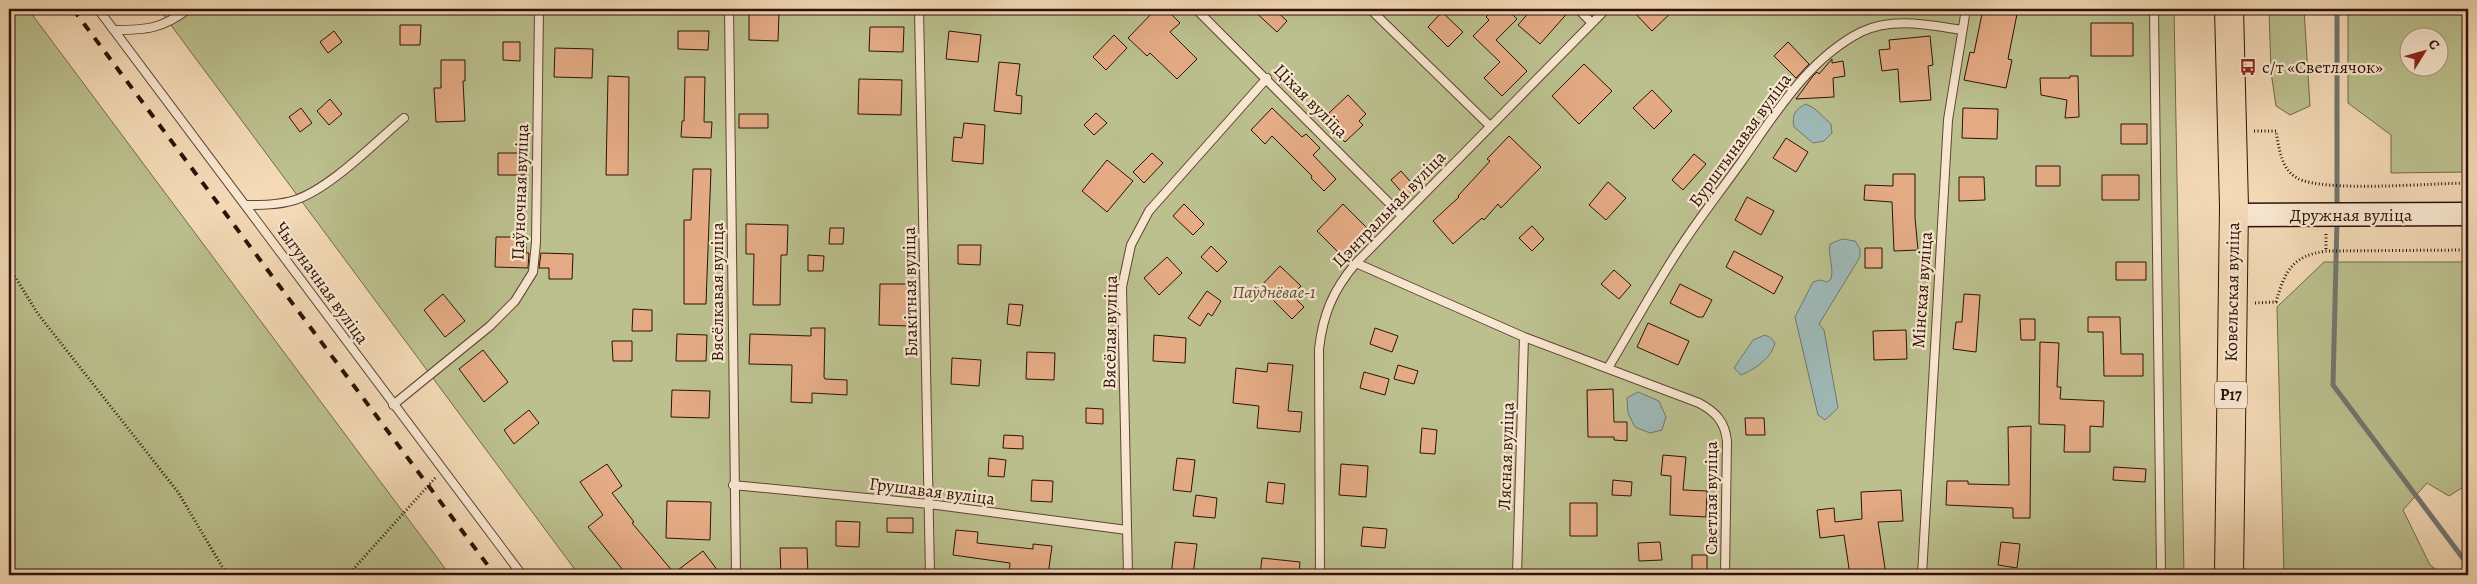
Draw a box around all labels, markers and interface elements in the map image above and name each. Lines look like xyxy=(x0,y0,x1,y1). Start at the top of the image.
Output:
north arrow xyxy=(2400,28,2450,78)
text: С xyxy=(2424,35,2444,54)
place label: с/т «Светлячок» xyxy=(2262,55,2383,79)
bus stop icon: с/т «Светлячок» xyxy=(2238,57,2258,77)
street label: Ціхая вуліца xyxy=(1269,59,1354,144)
street label: Бурштынавая вуліца xyxy=(1683,68,1797,212)
street label: Паўночная вуліца xyxy=(506,123,534,261)
street label: Цэнтральная вуліца xyxy=(1327,145,1452,273)
street label: Дружная вуліца xyxy=(2290,203,2413,227)
street label: Чыгуначная вуліца xyxy=(269,217,375,350)
street label: Ковельская вуліца xyxy=(2219,221,2245,362)
street label: Вясёлкавая вуліца xyxy=(705,222,729,362)
street label: Блакітная вуліца xyxy=(897,226,923,357)
street label: Мінская вуліца xyxy=(1906,230,1938,349)
street label: Вясёлая вуліца xyxy=(1097,274,1123,389)
park label: Паўднёвае-1 xyxy=(1232,280,1316,304)
road number: Р17 xyxy=(2215,382,2247,408)
street label: Лясная вуліца xyxy=(1492,401,1520,511)
street label: Светлая вуліца xyxy=(1699,440,1723,555)
street label: Грушавая вуліца xyxy=(868,471,997,511)

